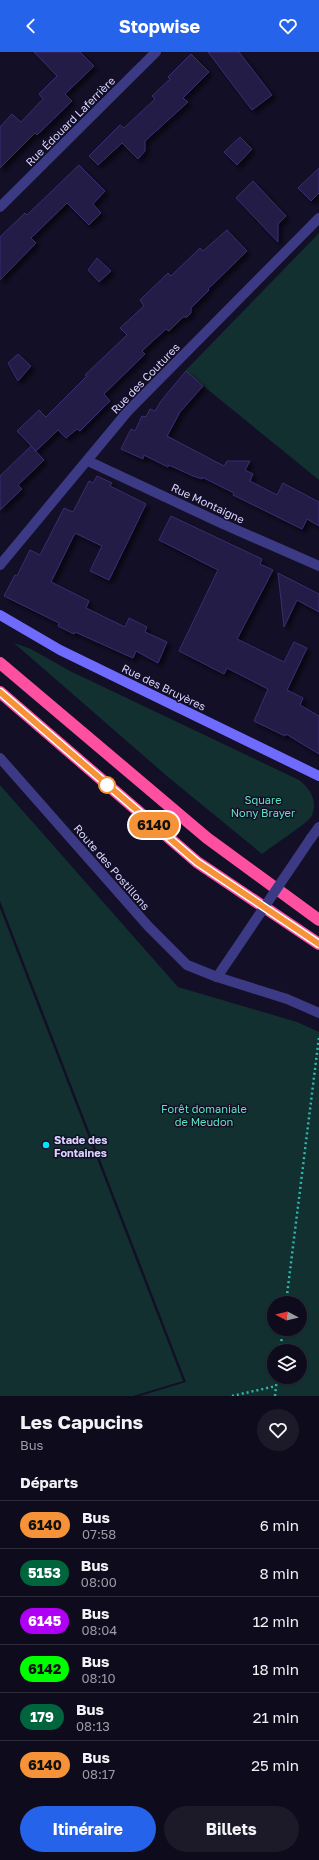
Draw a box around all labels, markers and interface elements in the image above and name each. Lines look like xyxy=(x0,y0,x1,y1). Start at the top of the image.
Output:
icon: back xyxy=(20,15,42,37)
text: Stopwise xyxy=(119,15,200,37)
icon: heart xyxy=(277,15,299,37)
street label: Rue Édouard Laferrière xyxy=(23,74,117,168)
street label: Rue des Coutures xyxy=(108,340,182,416)
street label: Rue Montaigne xyxy=(169,480,247,526)
street label: Rue des Bruyères xyxy=(120,661,208,713)
unlabelled marker xyxy=(98,776,116,794)
park label: Square Nony Brayer xyxy=(231,793,296,819)
line badge: 6140 xyxy=(126,812,182,838)
text: 6140 xyxy=(137,816,171,833)
street label: Route des Postillons xyxy=(71,822,153,912)
park label: Forêt domaniale de Meudon xyxy=(161,1102,247,1128)
place label: Stade des Fontaines xyxy=(54,1133,107,1159)
marker: Stade des Fontaines xyxy=(41,1140,51,1150)
north arrow xyxy=(267,1296,307,1336)
map controls xyxy=(267,1296,307,1384)
button: layers xyxy=(267,1344,307,1384)
button: heart xyxy=(257,1409,299,1451)
text: Les Capucins xyxy=(20,1410,143,1433)
text: Bus xyxy=(20,1437,43,1453)
text: Départs xyxy=(20,1473,78,1491)
text: Bus xyxy=(82,1508,110,1526)
text: 6140 xyxy=(28,1516,62,1533)
text: 6 min xyxy=(260,1516,299,1534)
text: 07:58 xyxy=(82,1526,116,1542)
text: Bus xyxy=(81,1556,109,1574)
text: 5153 xyxy=(28,1564,61,1581)
text: 8 min xyxy=(260,1564,299,1582)
text: 08:00 xyxy=(81,1574,117,1590)
text: Bus xyxy=(81,1604,109,1622)
text: 6145 xyxy=(28,1612,61,1629)
text: 12 min xyxy=(253,1612,299,1630)
text: 08:04 xyxy=(81,1622,117,1638)
text: Bus xyxy=(81,1652,109,1670)
text: 6142 xyxy=(28,1660,61,1677)
text: 18 min xyxy=(252,1660,299,1678)
text: 08:10 xyxy=(81,1670,116,1686)
text: Bus xyxy=(76,1700,104,1718)
text: 179 xyxy=(30,1708,54,1725)
text: 21 min xyxy=(253,1708,299,1726)
text: 08:13 xyxy=(76,1718,110,1734)
text: Bus xyxy=(82,1748,110,1766)
text: 6140 xyxy=(28,1756,62,1773)
text: 25 min xyxy=(251,1756,299,1774)
text: 08:17 xyxy=(82,1766,115,1782)
button: Itinéraire xyxy=(20,1806,156,1852)
button: Billets xyxy=(164,1806,299,1852)

